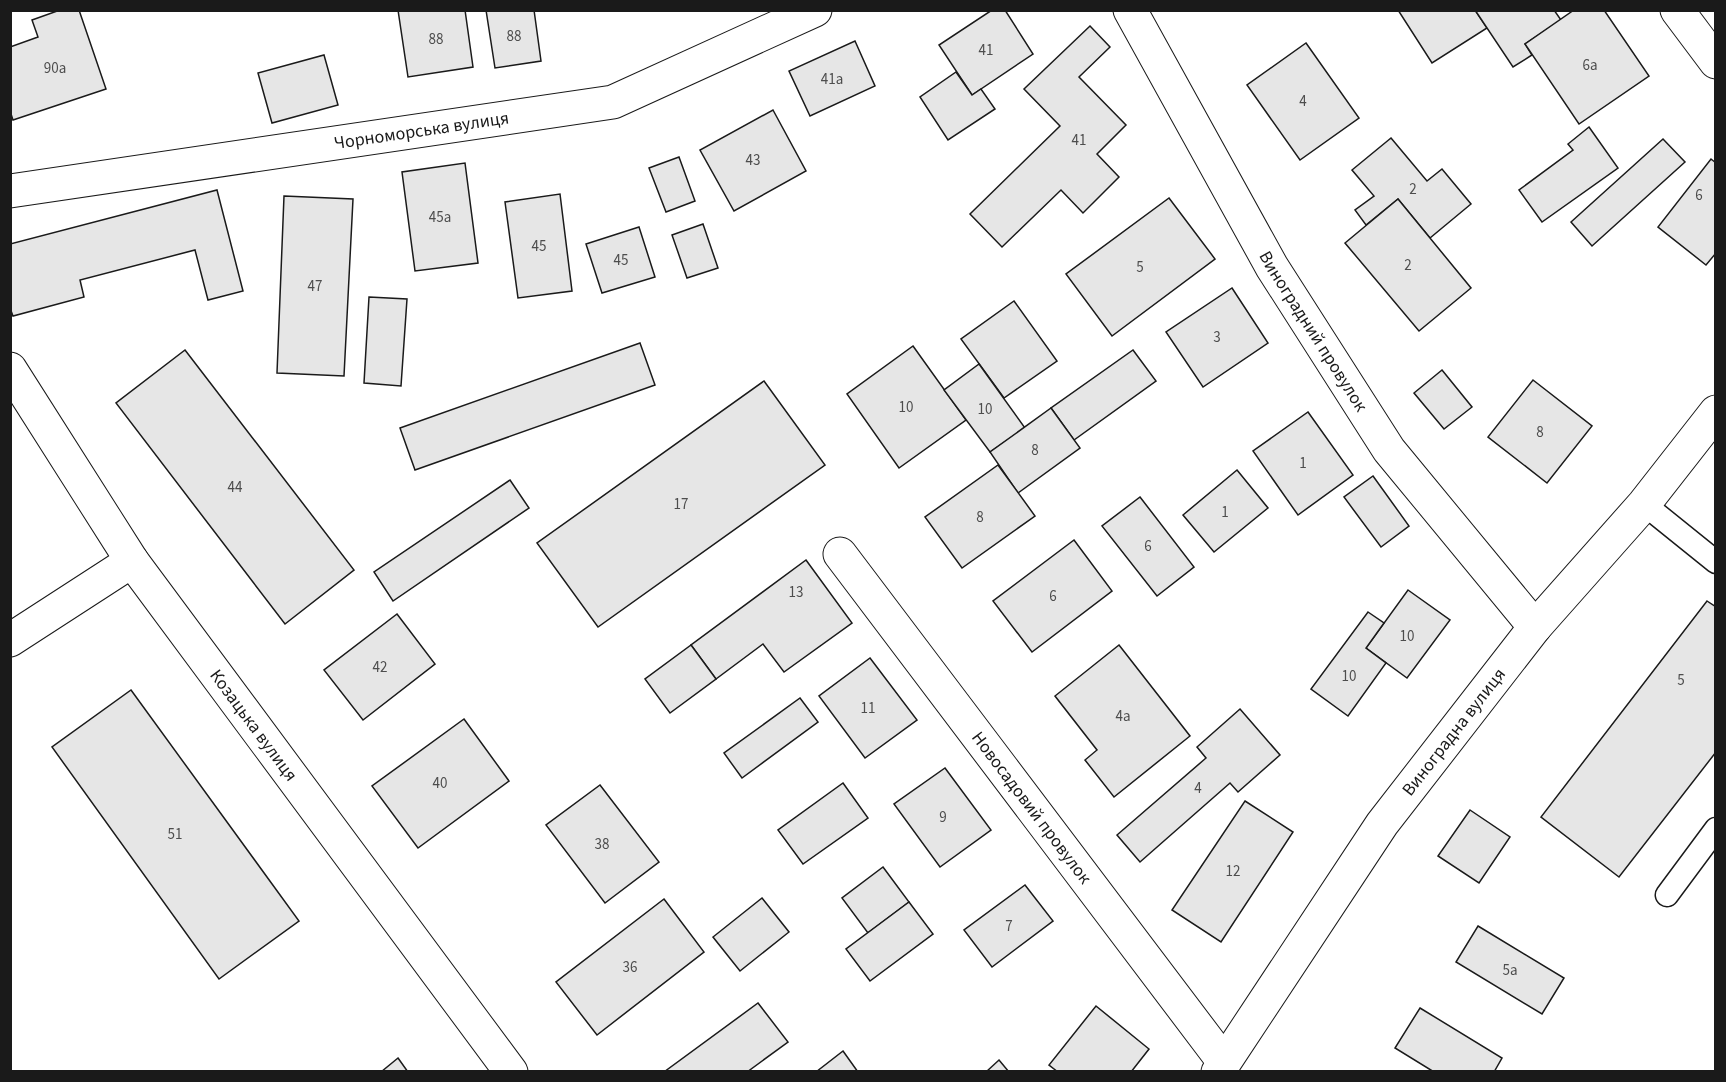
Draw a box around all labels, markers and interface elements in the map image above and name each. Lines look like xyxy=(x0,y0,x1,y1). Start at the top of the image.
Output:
house number: 88 xyxy=(507,26,521,47)
house number: 88 xyxy=(429,29,443,50)
house number: 41 xyxy=(979,40,993,61)
house number: 6а xyxy=(1582,55,1598,76)
house number: 90а xyxy=(44,58,66,79)
house number: 41а xyxy=(821,69,843,90)
house number: 4 xyxy=(1299,91,1307,112)
street label: Чорноморська вулиця xyxy=(332,105,511,156)
house number: 41 xyxy=(1072,130,1086,151)
house number: 43 xyxy=(746,150,760,171)
house number: 2 xyxy=(1409,179,1417,200)
house number: 6 xyxy=(1695,185,1703,206)
house number: 45а xyxy=(429,207,451,228)
house number: 45 xyxy=(532,236,546,257)
street label: Виноградний провулок xyxy=(1253,246,1374,416)
house number: 45 xyxy=(614,250,628,271)
house number: 2 xyxy=(1404,255,1412,276)
house number: 5 xyxy=(1136,257,1144,278)
house number: 47 xyxy=(308,276,322,297)
house number: 3 xyxy=(1213,327,1221,348)
house number: 10 xyxy=(899,397,913,418)
house number: 10 xyxy=(978,399,992,420)
house number: 8 xyxy=(1536,422,1544,443)
house number: 8 xyxy=(1031,440,1039,461)
house number: 1 xyxy=(1299,453,1307,474)
house number: 44 xyxy=(228,477,243,498)
house number: 17 xyxy=(674,494,688,515)
house number: 1 xyxy=(1221,502,1229,523)
house number: 8 xyxy=(976,507,984,528)
house number: 6 xyxy=(1144,536,1152,557)
house number: 13 xyxy=(789,582,803,603)
house number: 6 xyxy=(1049,586,1057,607)
house number: 10 xyxy=(1400,626,1414,647)
house number: 42 xyxy=(373,657,387,678)
street label: Виноградна вулиця xyxy=(1396,663,1511,801)
street label: Козацька вулиця xyxy=(204,664,304,786)
house number: 10 xyxy=(1342,666,1356,687)
house number: 5 xyxy=(1677,670,1685,691)
house number: 11 xyxy=(861,698,875,719)
house number: 4а xyxy=(1115,706,1131,727)
street label: Новосадовий провулок xyxy=(966,726,1098,889)
house number: 40 xyxy=(433,773,447,794)
house number: 4 xyxy=(1194,778,1202,799)
house number: 9 xyxy=(939,807,947,828)
house number: 51 xyxy=(168,824,182,845)
house number: 38 xyxy=(595,834,609,855)
house number: 12 xyxy=(1226,861,1240,882)
house number: 7 xyxy=(1005,916,1013,937)
house number: 36 xyxy=(623,957,637,978)
house number: 5а xyxy=(1502,960,1518,981)

